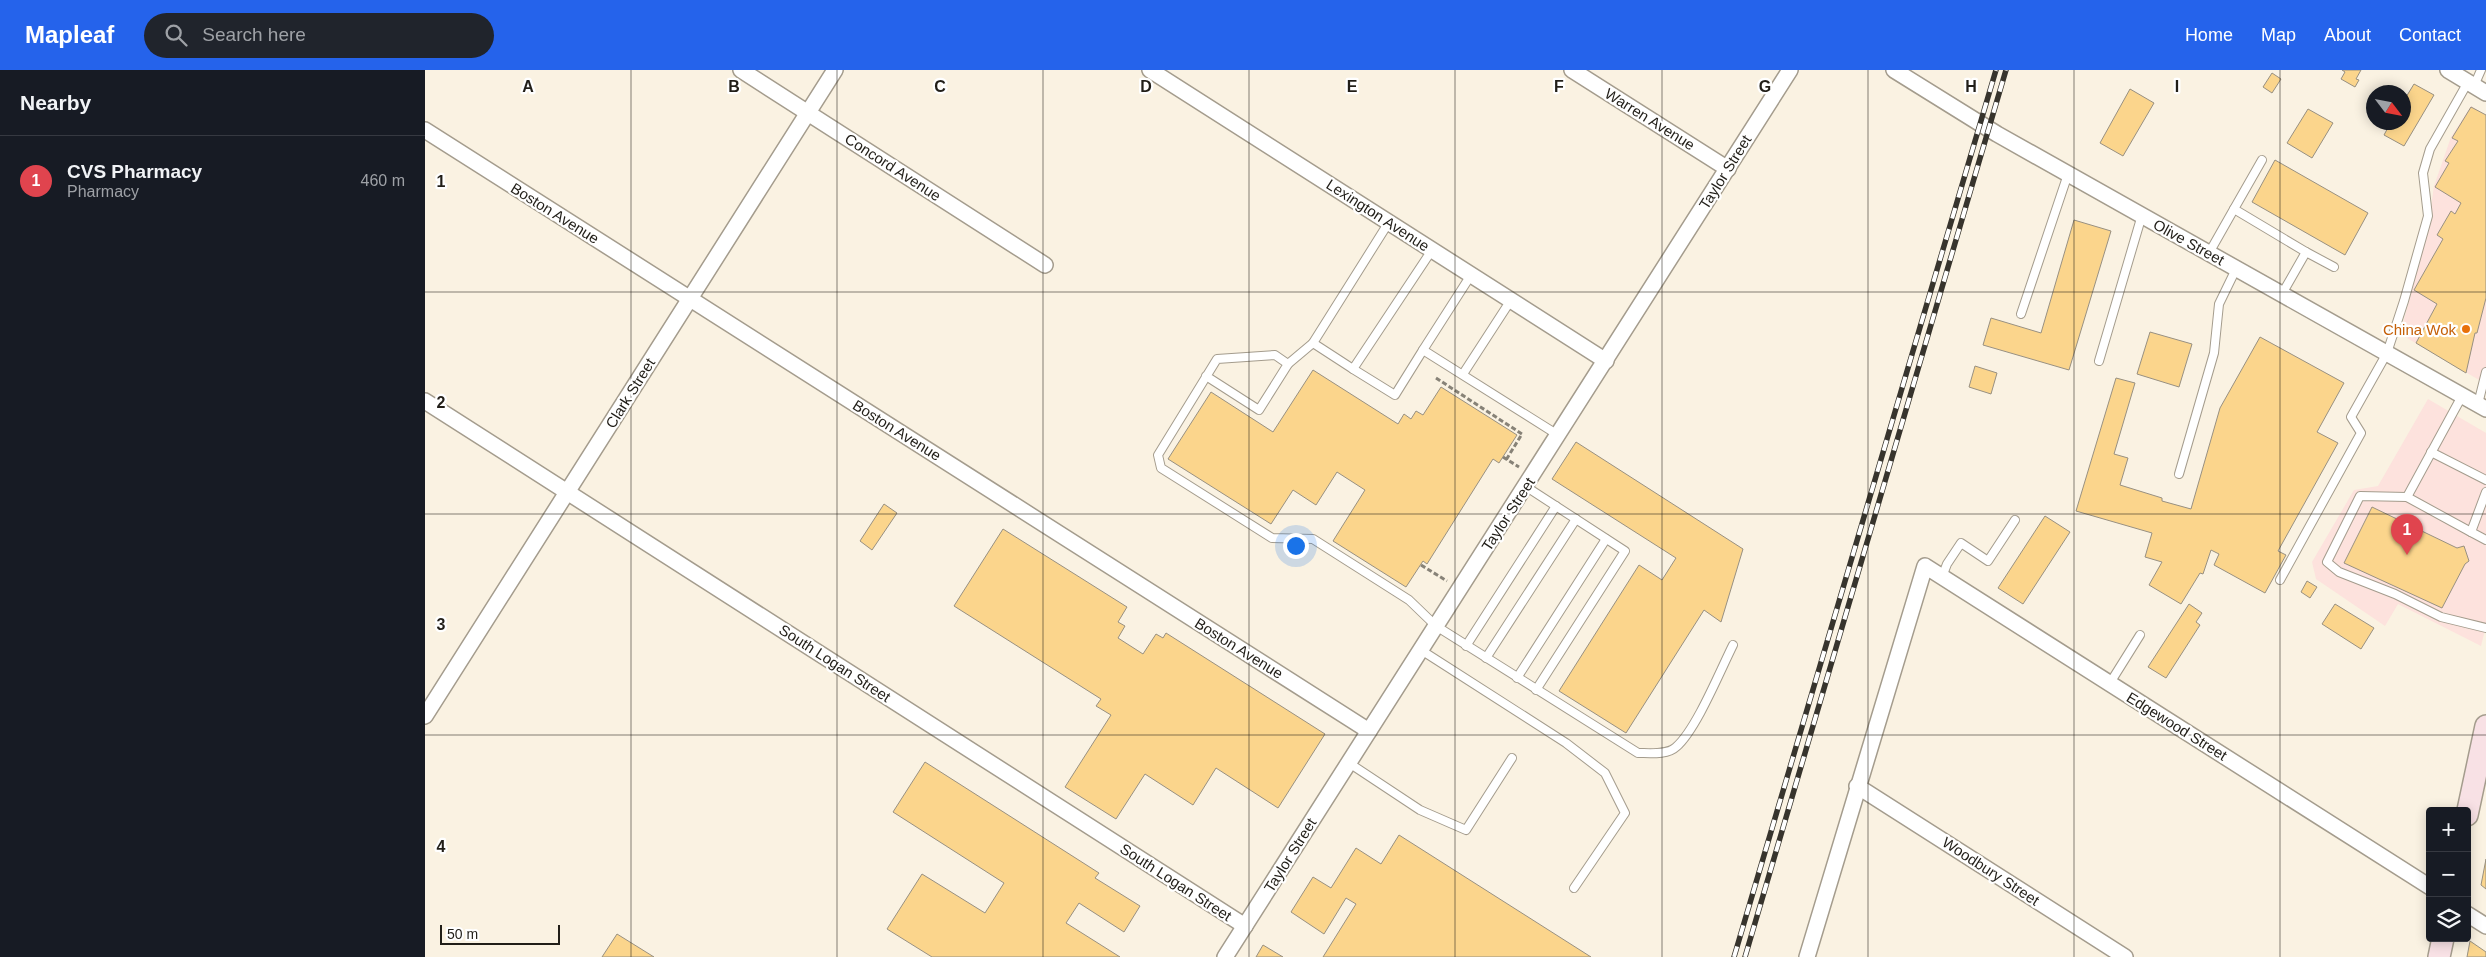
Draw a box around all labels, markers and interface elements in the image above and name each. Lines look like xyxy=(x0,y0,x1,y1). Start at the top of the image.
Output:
search box xyxy=(144,13,494,58)
text: Mapleaf xyxy=(25,21,114,48)
icon: search xyxy=(162,21,190,49)
text: Search here xyxy=(202,24,306,45)
text: Home xyxy=(2185,25,2233,45)
text: Map xyxy=(2261,25,2296,45)
text: About xyxy=(2324,25,2371,45)
text: Contact xyxy=(2399,25,2461,45)
text: A xyxy=(522,78,534,95)
text: B xyxy=(728,78,740,95)
text: C xyxy=(934,78,946,95)
text: D xyxy=(1140,78,1152,95)
text: E xyxy=(1347,78,1358,95)
text: F xyxy=(1554,78,1564,95)
text: G xyxy=(1759,78,1771,95)
text: H xyxy=(1965,78,1977,95)
text: I xyxy=(2175,78,2179,95)
street label: Warren Avenue xyxy=(1602,85,1698,153)
north arrow xyxy=(2366,85,2411,130)
text: Nearby xyxy=(20,91,91,114)
street label: Concord Avenue xyxy=(842,130,944,204)
street label: Taylor Street xyxy=(1695,131,1755,212)
text: CVS Pharmacy xyxy=(67,161,202,182)
text: 1 xyxy=(32,172,40,189)
text: 460 m xyxy=(361,172,405,189)
text: 1 xyxy=(437,173,446,190)
street label: Lexington Avenue xyxy=(1323,175,1433,255)
street label: Boston Avenue xyxy=(508,179,602,247)
text: Pharmacy xyxy=(67,183,139,200)
street label: Olive Street xyxy=(2151,216,2228,269)
place label: China Wok xyxy=(2383,321,2456,338)
marker: China Wok xyxy=(2460,323,2472,335)
street label: Clark Street xyxy=(602,354,659,431)
text: 2 xyxy=(437,394,446,411)
street label: Boston Avenue xyxy=(850,396,944,464)
street label: Taylor Street xyxy=(1478,473,1539,554)
pin: 1 xyxy=(2391,514,2423,555)
your location xyxy=(1283,533,1309,559)
street label: Boston Avenue xyxy=(1192,614,1286,682)
text: 3 xyxy=(437,616,446,633)
street label: South Logan Street xyxy=(776,621,895,706)
street label: Edgewood Street xyxy=(2124,688,2231,764)
map controls xyxy=(2426,807,2471,942)
button: + xyxy=(2426,807,2471,852)
street label: Taylor Street xyxy=(1260,814,1320,895)
street label: Woodbury Street xyxy=(1939,833,2043,909)
text: 4 xyxy=(437,838,446,855)
street label: South Logan Street xyxy=(1117,840,1236,925)
button: − xyxy=(2426,852,2471,897)
button: layers xyxy=(2426,897,2471,942)
scale bar xyxy=(440,922,560,945)
text: 50 m xyxy=(447,926,478,942)

